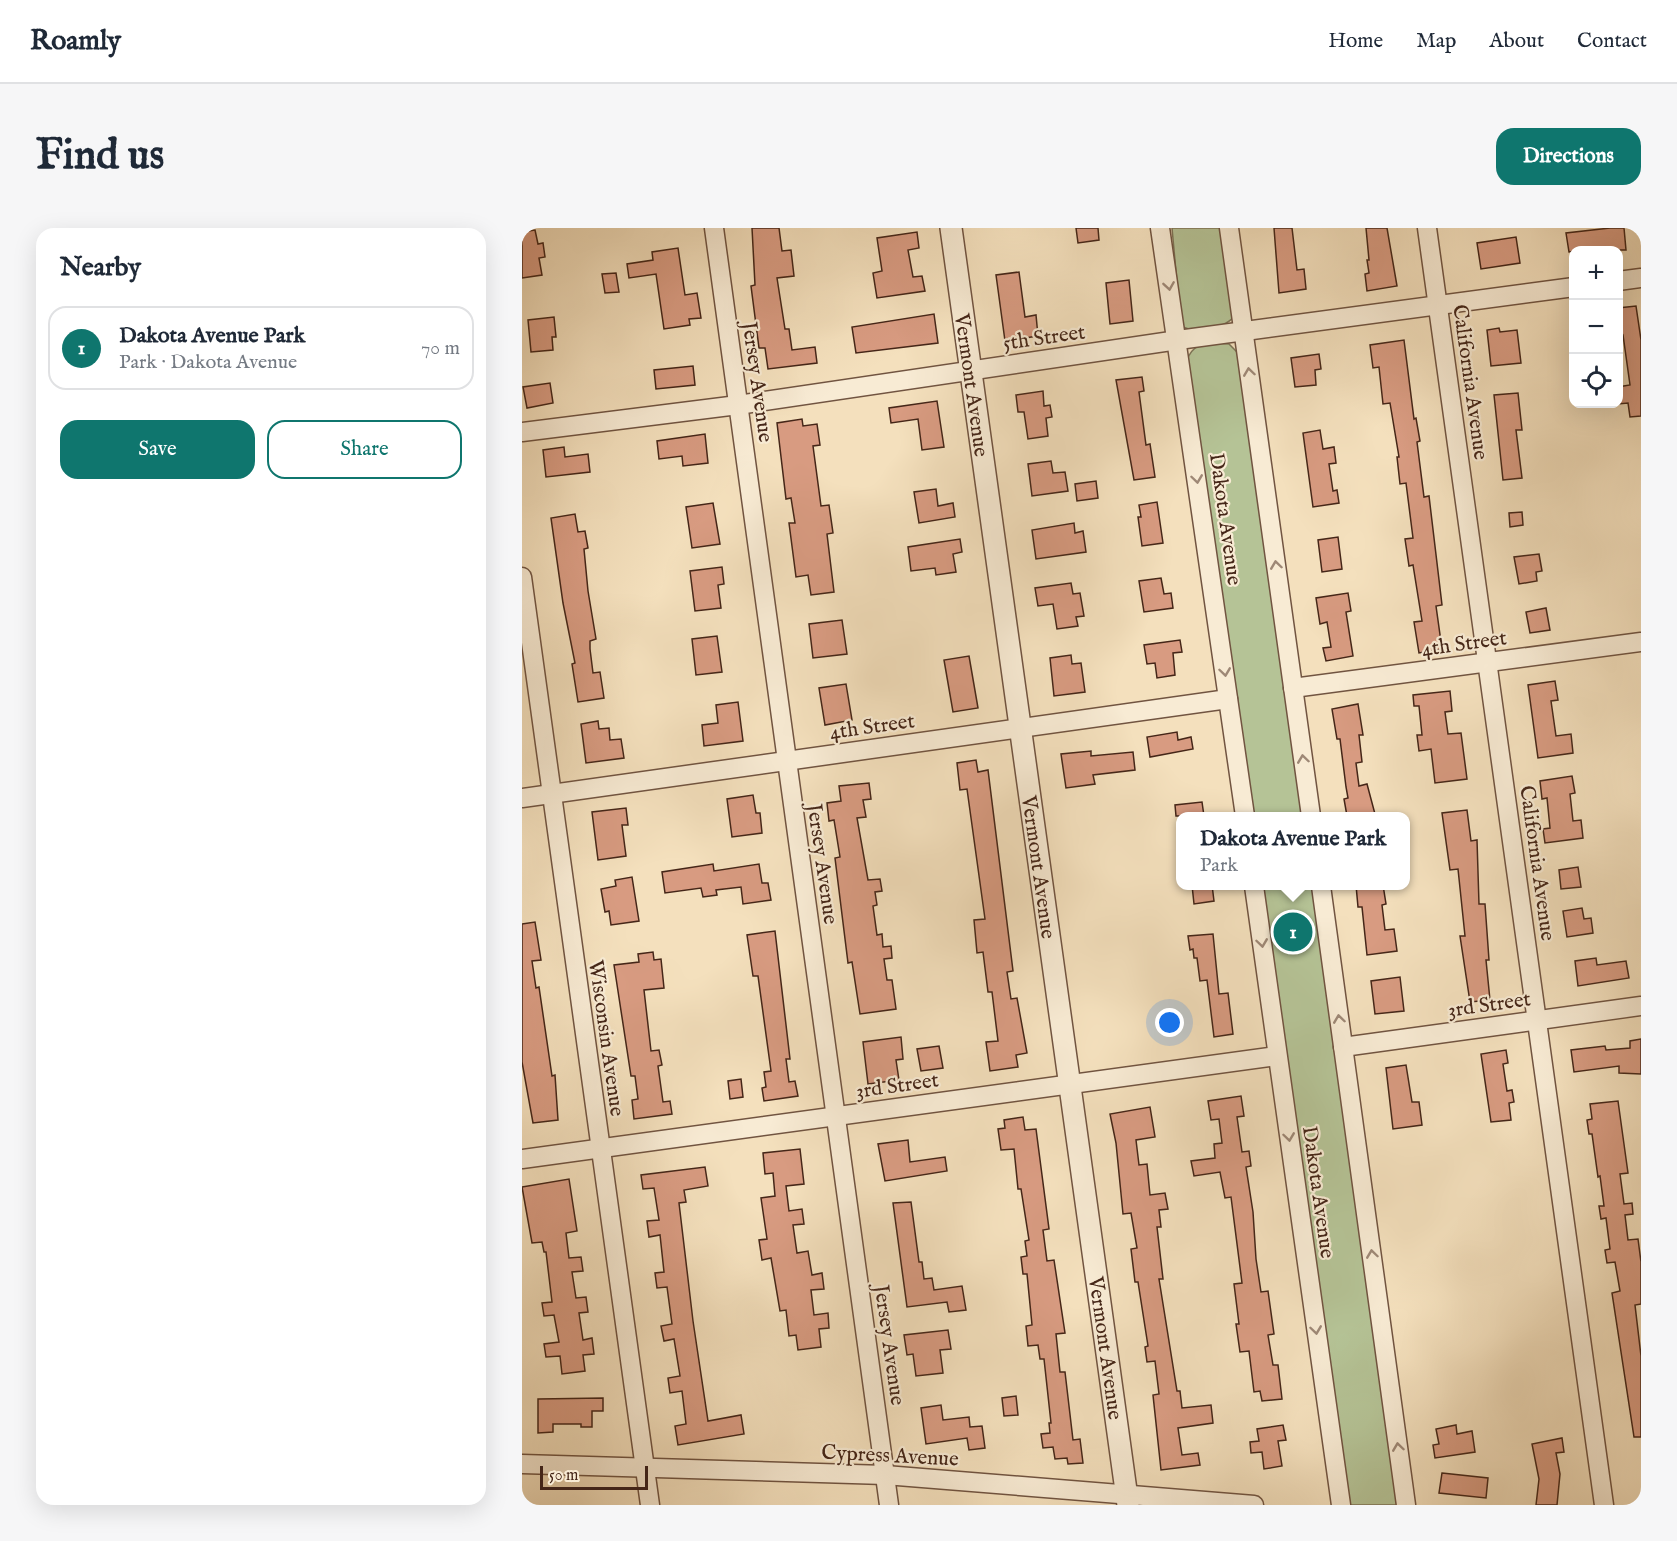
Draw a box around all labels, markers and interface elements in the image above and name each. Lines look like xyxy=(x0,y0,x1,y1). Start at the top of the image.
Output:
text: Roamly xyxy=(30,24,121,59)
text: Home xyxy=(1328,28,1383,55)
text: Map xyxy=(1416,28,1456,55)
text: About xyxy=(1489,28,1544,55)
text: Contact xyxy=(1577,28,1647,55)
button: Directions xyxy=(1496,128,1641,185)
text: Find us xyxy=(36,130,164,183)
map controls xyxy=(1569,246,1623,408)
button: + xyxy=(1569,246,1623,300)
text: Nearby xyxy=(60,251,141,284)
one-way arrow xyxy=(1162,280,1175,290)
button: − xyxy=(1569,300,1623,354)
street label: California Avenue xyxy=(1445,303,1494,462)
street label: Vermont Avenue xyxy=(947,311,994,459)
street label: Jersey Avenue xyxy=(734,318,778,445)
street label: 5th Street xyxy=(1001,319,1087,358)
text: Dakota Avenue Park xyxy=(119,322,305,350)
text: 1 xyxy=(78,336,85,361)
text: 70 m xyxy=(421,336,460,361)
text: Park · Dakota Avenue xyxy=(119,350,297,375)
button: locate xyxy=(1569,354,1623,408)
one-way arrow xyxy=(1243,368,1255,377)
button: Save xyxy=(60,420,255,479)
button: Share xyxy=(267,420,462,479)
street label: Dakota Avenue xyxy=(1202,451,1247,587)
one-way arrow xyxy=(1191,474,1203,483)
one-way arrow xyxy=(1270,561,1282,570)
street label: 4th Street xyxy=(1420,625,1508,664)
one-way arrow xyxy=(1218,667,1230,676)
street label: 4th Street xyxy=(828,708,916,747)
one-way arrow xyxy=(1297,754,1309,763)
street label: California Avenue xyxy=(1512,784,1561,943)
street label: Vermont Avenue xyxy=(1014,793,1061,941)
street label: Jersey Avenue xyxy=(799,800,843,927)
popup xyxy=(1176,812,1410,890)
text: Dakota Avenue Park xyxy=(1200,825,1386,853)
text: Park xyxy=(1200,853,1238,878)
pin: 1 xyxy=(1274,910,1312,954)
one-way arrow xyxy=(1255,939,1268,948)
street label: Wisconsin Avenue xyxy=(581,958,630,1118)
street label: 3rd Street xyxy=(1446,986,1532,1025)
your location xyxy=(1155,1008,1184,1037)
one-way arrow xyxy=(1334,1015,1346,1024)
street label: 3rd Street xyxy=(854,1067,940,1106)
street label: Dakota Avenue xyxy=(1295,1124,1340,1260)
one-way arrow xyxy=(1282,1132,1294,1141)
one-way arrow xyxy=(1366,1249,1378,1258)
street label: Vermont Avenue xyxy=(1081,1274,1128,1422)
street label: Jersey Avenue xyxy=(866,1281,910,1408)
one-way arrow xyxy=(1309,1325,1321,1334)
street label: Cypress Avenue xyxy=(821,1439,960,1474)
one-way arrow xyxy=(1393,1442,1405,1452)
scale bar xyxy=(540,1463,648,1490)
text: 50 m xyxy=(549,1466,578,1486)

